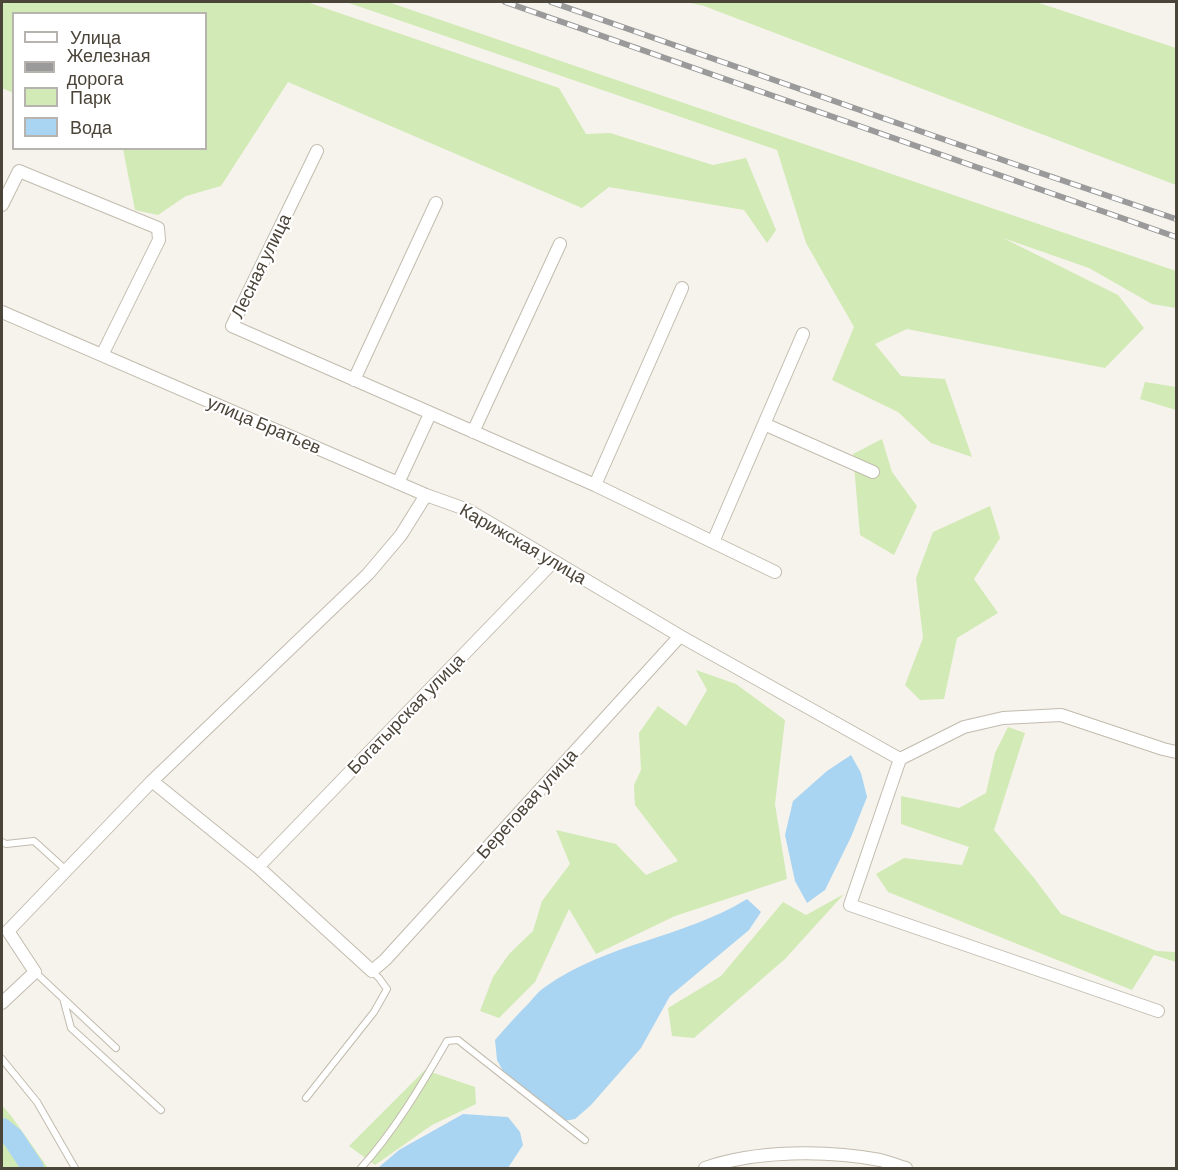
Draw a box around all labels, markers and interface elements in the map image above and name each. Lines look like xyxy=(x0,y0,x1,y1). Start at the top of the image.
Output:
legend xyxy=(12,12,207,150)
text: Улица xyxy=(70,26,121,48)
text: Железная дорога xyxy=(67,44,151,89)
text: Парк xyxy=(70,86,111,108)
text: Вода xyxy=(70,116,112,138)
street label: Лесная улица xyxy=(226,210,296,322)
street label: улица Братьев xyxy=(204,391,324,459)
street label: Карижская улица xyxy=(456,499,590,589)
street label: Богатырская улица xyxy=(343,649,469,779)
street label: Береговая улица xyxy=(472,745,582,863)

